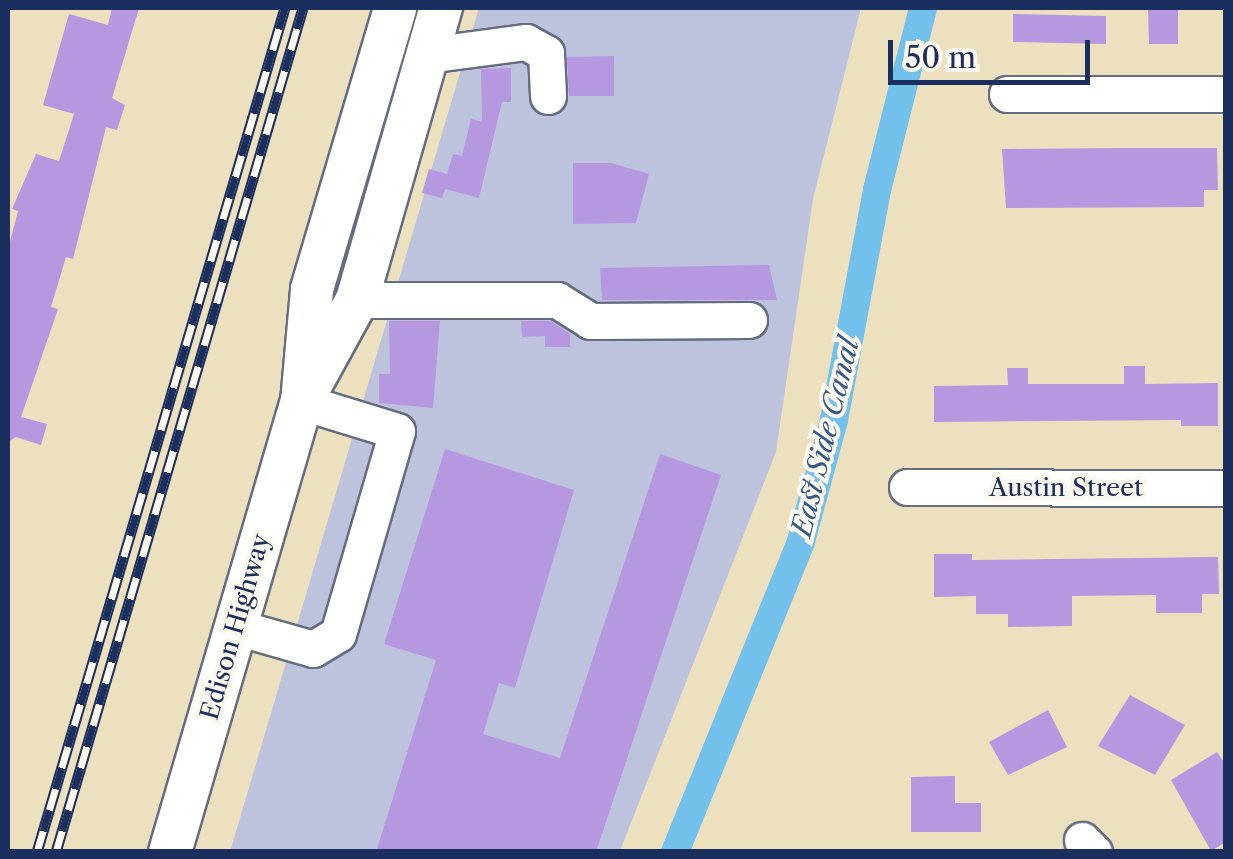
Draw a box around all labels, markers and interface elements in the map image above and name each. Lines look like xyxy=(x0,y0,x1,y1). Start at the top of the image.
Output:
scale bar xyxy=(893,20,1096,82)
text: 50 m xyxy=(905,39,976,76)
water label: East Side Canal xyxy=(784,334,866,540)
street label: Austin Street xyxy=(989,473,1143,503)
street label: Edison Highway xyxy=(195,530,277,724)

